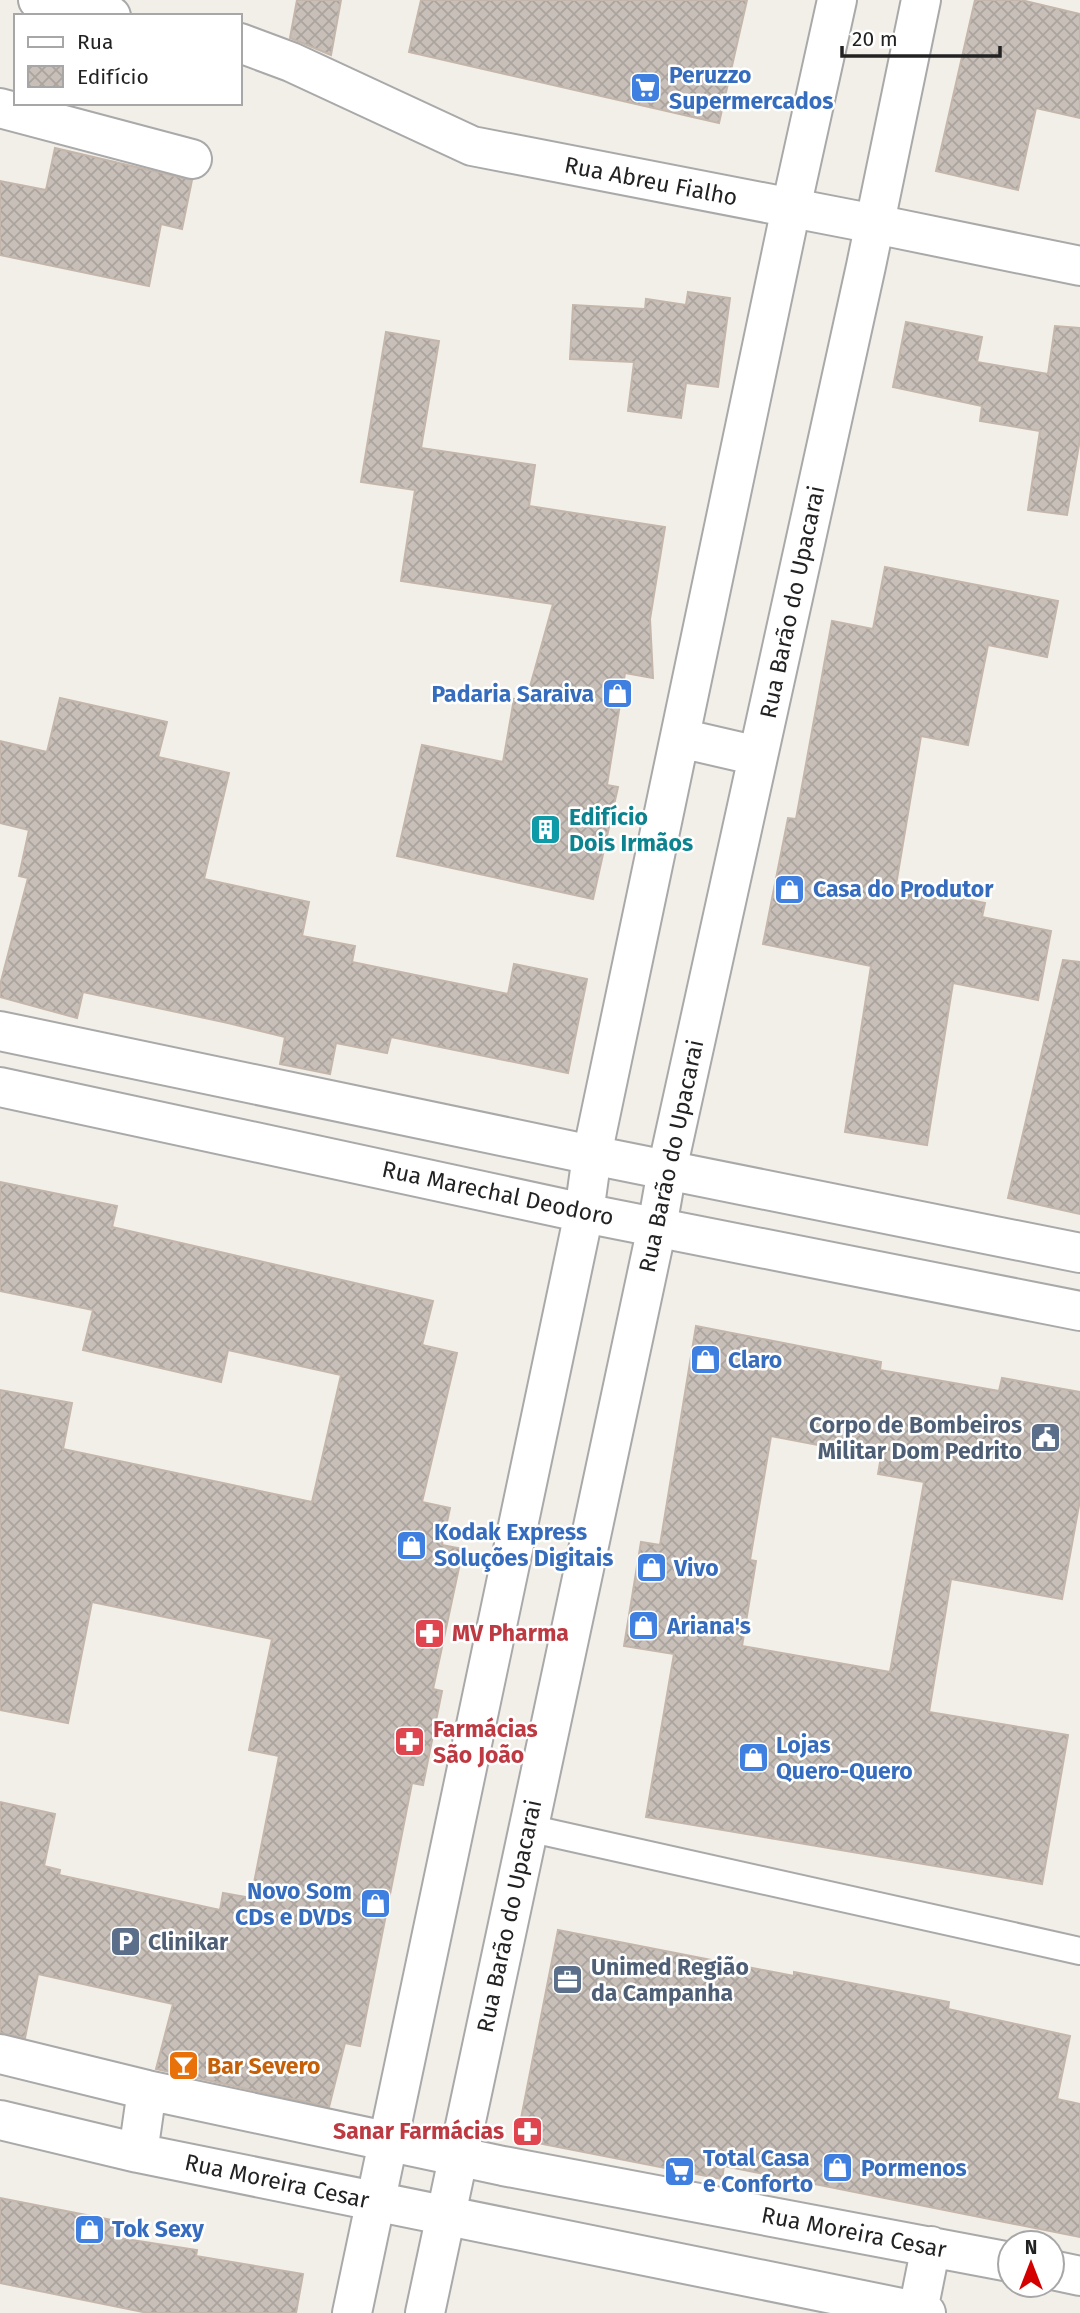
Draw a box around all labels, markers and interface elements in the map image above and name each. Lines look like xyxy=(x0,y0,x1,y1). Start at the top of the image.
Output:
legend xyxy=(14,14,242,105)
scale bar xyxy=(842,14,1000,58)
text: 20 m xyxy=(852,26,898,52)
text: Rua xyxy=(77,29,113,55)
place label: Peruzzo Supermercados xyxy=(669,61,833,115)
text: Edifício xyxy=(77,64,149,90)
supermarket icon: Peruzzo Supermercados xyxy=(629,71,663,105)
street label: Rua Abreu Fialho xyxy=(562,150,740,212)
street label: Rua Barão do Upacarai xyxy=(754,483,830,721)
shop icon: Padaria Saraiva xyxy=(600,677,634,711)
place label: Padaria Saraiva xyxy=(431,680,594,708)
place label: Edifício Dois Irmãos xyxy=(569,803,693,857)
building icon: Edifício Dois Irmãos xyxy=(529,813,563,847)
shop icon: Casa do Produtor xyxy=(773,872,807,906)
place label: Casa do Produtor xyxy=(813,875,994,903)
street label: Rua Barão do Upacarai xyxy=(633,1037,709,1275)
street label: Rua Marechal Deodoro xyxy=(380,1155,616,1231)
shop icon: Claro xyxy=(688,1343,722,1377)
place label: Claro xyxy=(728,1346,782,1374)
place label: Corpo de Bombeiros Militar Dom Pedrito xyxy=(809,1411,1022,1465)
public building icon: Corpo de Bombeiros Militar Dom Pedrito xyxy=(1028,1421,1062,1455)
place label: Kodak Express Soluções Digitais xyxy=(434,1518,613,1573)
shop icon: Kodak Express Soluções Digitais xyxy=(394,1528,428,1562)
shop icon: Vivo xyxy=(634,1551,668,1585)
place label: Vivo xyxy=(673,1554,719,1582)
shop icon: Ariana's xyxy=(627,1609,661,1643)
place label: Ariana's xyxy=(666,1612,751,1640)
pharmacy icon: MV Pharma xyxy=(412,1616,446,1650)
place label: MV Pharma xyxy=(452,1619,569,1647)
place label: Farmácias São João xyxy=(433,1715,538,1769)
pharmacy icon: Farmácias São João xyxy=(393,1725,427,1759)
place label: Lojas Quero-Quero xyxy=(776,1731,913,1785)
shop icon: Lojas Quero-Quero xyxy=(736,1741,770,1775)
street label: Rua Barão do Upacarai xyxy=(471,1797,547,2035)
place label: Novo Som CDs e DVDs xyxy=(235,1877,352,1931)
shop icon: Novo Som CDs e DVDs xyxy=(358,1887,392,1921)
parking icon: Clinikar xyxy=(108,1925,142,1959)
place label: Clinikar xyxy=(148,1928,229,1956)
place label: Unimed Região da Campanha xyxy=(591,1953,749,2007)
office icon: Unimed Região da Campanha xyxy=(551,1963,585,1997)
bar icon: Bar Severo xyxy=(167,2049,201,2083)
place label: Bar Severo xyxy=(207,2052,320,2080)
pharmacy icon: Sanar Farmácias xyxy=(510,2114,544,2148)
place label: Sanar Farmácias xyxy=(333,2117,504,2145)
place label: Total Casa e Conforto xyxy=(703,2144,813,2198)
street label: Rua Moreira Cesar xyxy=(182,2148,372,2214)
shop icon: Pormenos xyxy=(821,2151,855,2185)
supermarket icon: Total Casa e Conforto xyxy=(663,2154,697,2188)
place label: Pormenos xyxy=(861,2154,967,2182)
street label: Rua Moreira Cesar xyxy=(759,2200,949,2264)
shop icon: Tok Sexy xyxy=(72,2212,106,2246)
place label: Tok Sexy xyxy=(112,2215,205,2243)
north arrow xyxy=(996,2229,1066,2299)
text: N xyxy=(1025,2236,1037,2259)

